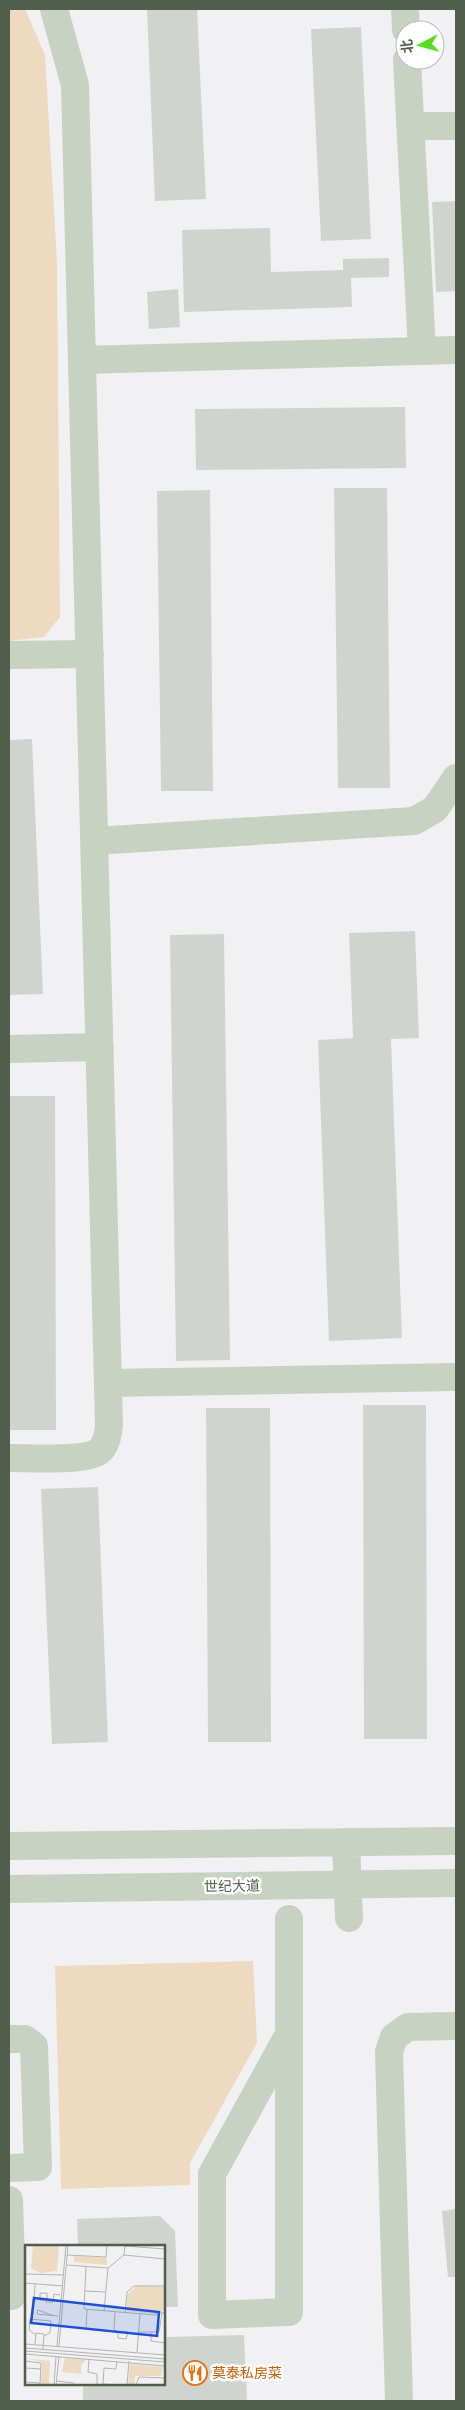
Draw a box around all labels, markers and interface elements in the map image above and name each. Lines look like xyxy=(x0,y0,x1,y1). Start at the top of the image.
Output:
north arrow xyxy=(395,20,445,70)
text: 北 xyxy=(398,39,416,54)
street label: 世纪大道 xyxy=(204,1878,260,1894)
inset map xyxy=(25,2245,165,2385)
restaurant icon: 莫泰私房菜 xyxy=(182,2360,208,2386)
place label: 莫泰私房菜 xyxy=(212,2365,282,2381)

